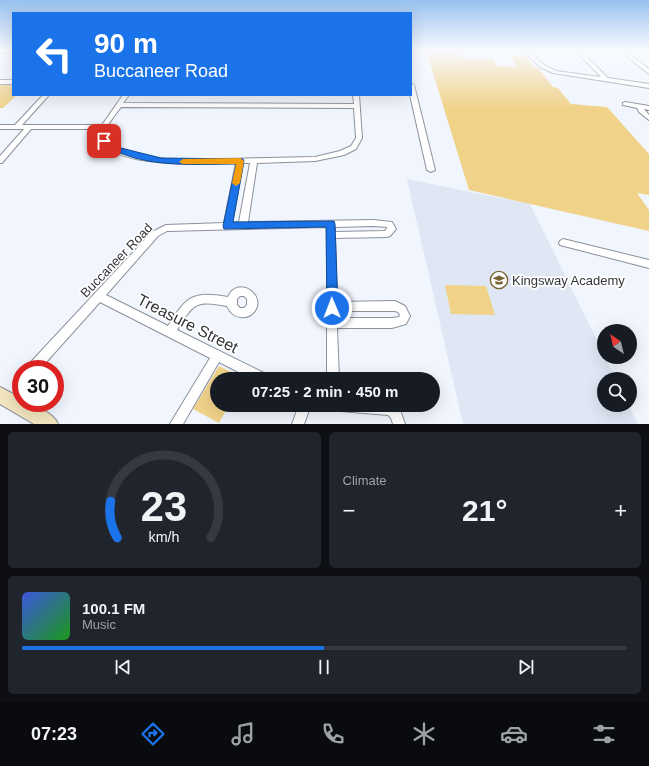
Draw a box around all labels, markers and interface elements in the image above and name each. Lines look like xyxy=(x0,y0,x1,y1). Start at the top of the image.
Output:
icon: left xyxy=(28,28,80,80)
text: 90 m xyxy=(94,28,158,59)
text: Buccaneer Road xyxy=(94,61,228,81)
pin xyxy=(87,124,121,158)
icon: arrive xyxy=(93,130,115,152)
street label: Buccaneer Road xyxy=(77,220,155,300)
school or university icon: Kingsway Academy xyxy=(489,270,509,290)
place label: Kingsway Academy xyxy=(512,273,625,288)
position arrow xyxy=(311,287,353,329)
street label: Treasure Street xyxy=(135,291,241,356)
north arrow xyxy=(597,324,637,364)
map controls xyxy=(597,324,637,412)
speed limit sign: 30 xyxy=(12,360,64,412)
button: search xyxy=(597,372,637,412)
text: 07:25 · 2 min · 450 m xyxy=(252,383,398,400)
text: Climate xyxy=(343,473,387,488)
text: 23 xyxy=(141,483,187,530)
text: 21° xyxy=(462,494,507,527)
text: − xyxy=(343,498,355,523)
text: + xyxy=(614,498,627,523)
text: km/h xyxy=(149,529,180,545)
text: 100.1 FM xyxy=(82,600,145,617)
text: Music xyxy=(82,617,116,632)
icon: previous xyxy=(112,656,134,678)
icon: pause xyxy=(313,656,335,678)
icon: next xyxy=(515,656,537,678)
icon: directions xyxy=(139,720,167,748)
icon: music xyxy=(229,720,257,748)
icon: phone xyxy=(319,720,347,748)
icon: climate xyxy=(410,720,438,748)
icon: car xyxy=(500,720,528,748)
icon: filters xyxy=(590,720,618,748)
text: 07:23 xyxy=(31,724,77,744)

